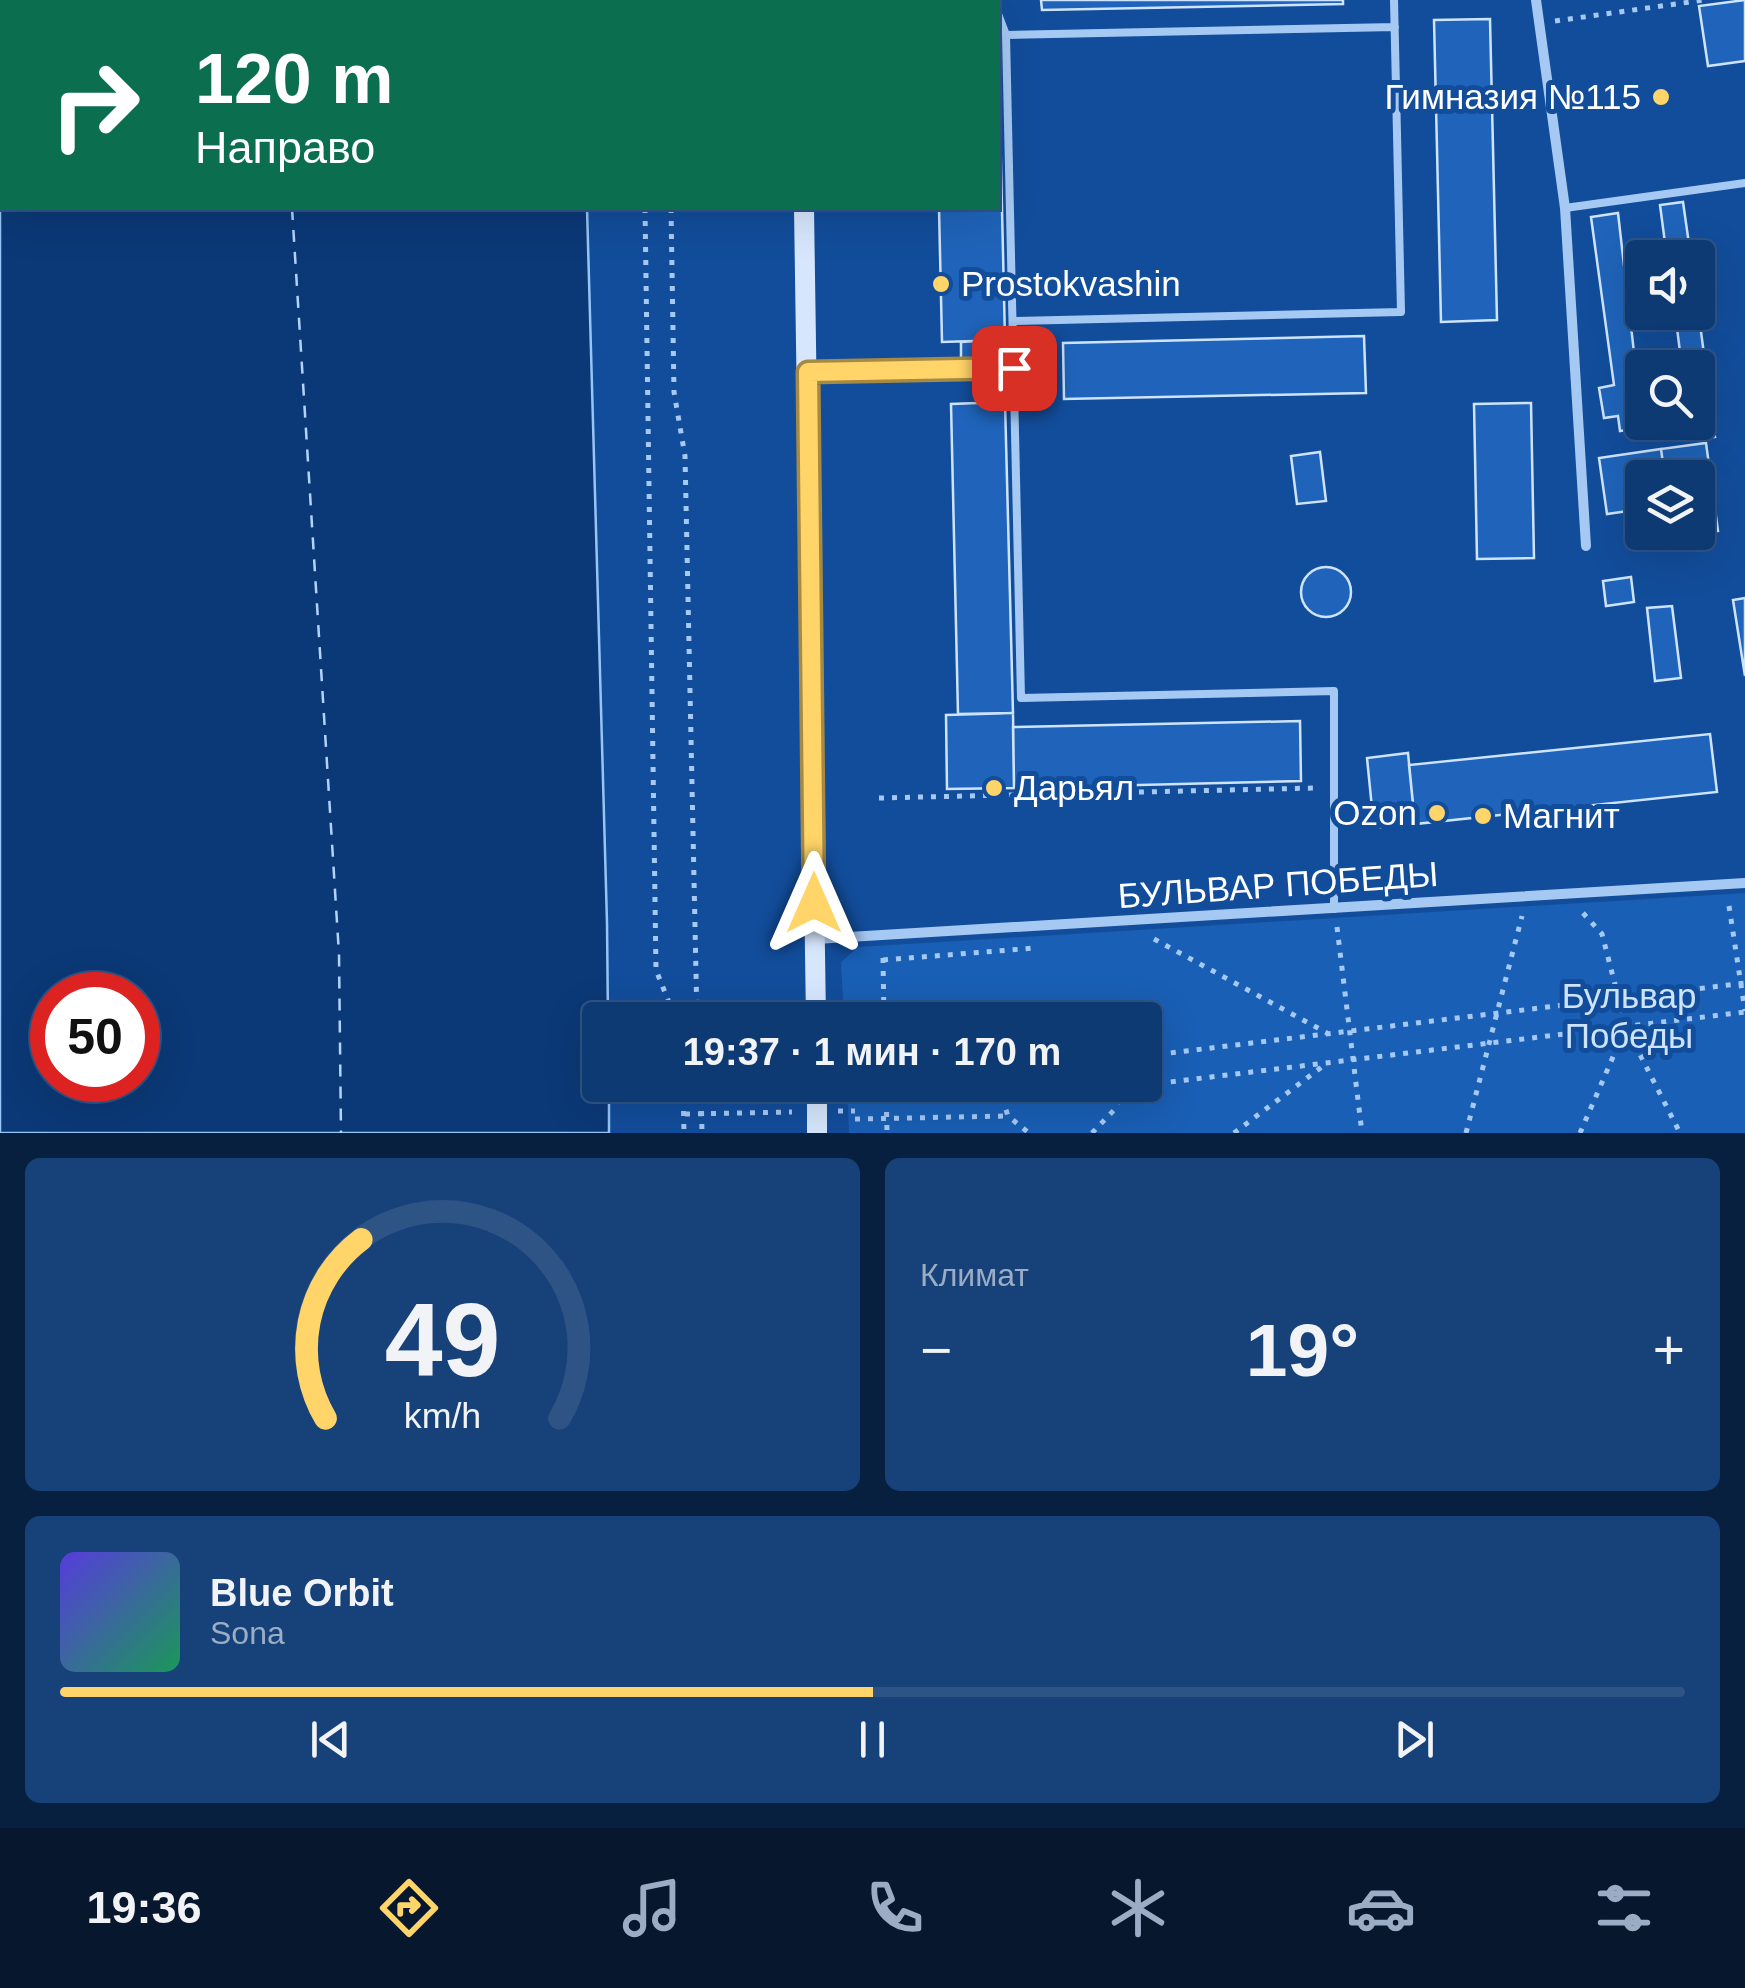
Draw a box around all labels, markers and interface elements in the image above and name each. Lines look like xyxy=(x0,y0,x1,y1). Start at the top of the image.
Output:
icon: right xyxy=(30,40,160,170)
text: 120 m xyxy=(195,40,393,118)
place label: Гимназия №115 xyxy=(1384,77,1641,116)
marker: Гимназия №115 xyxy=(1650,86,1672,108)
text: Направо xyxy=(195,122,375,173)
map controls xyxy=(1625,240,1715,550)
button: sound xyxy=(1625,240,1715,330)
place label: Prostokvashin xyxy=(961,264,1181,303)
marker: Prostokvashin xyxy=(930,273,952,295)
pin xyxy=(972,326,1057,411)
icon: arrive xyxy=(987,341,1042,396)
button: search xyxy=(1625,350,1715,440)
button: layers xyxy=(1625,460,1715,550)
place label: Дарьял xyxy=(1014,768,1134,807)
marker: Дарьял xyxy=(983,777,1005,799)
place label: Ozon xyxy=(1333,793,1417,832)
place label: Магнит xyxy=(1503,796,1620,835)
marker: Ozon xyxy=(1426,802,1448,824)
marker: Магнит xyxy=(1472,805,1494,827)
position arrow xyxy=(762,851,866,955)
street label: БУЛЬВАР ПОБЕДЫ xyxy=(1116,854,1440,915)
speed limit sign: 50 xyxy=(30,972,160,1102)
park label: Бульвар Победы xyxy=(1562,976,1696,1055)
text: 19:37 · 1 мин · 170 m xyxy=(683,1031,1061,1073)
text: Климат xyxy=(920,1257,1029,1293)
text: 49 xyxy=(385,1282,500,1398)
text: 19° xyxy=(1246,1308,1359,1392)
text: − xyxy=(920,1319,952,1381)
text: + xyxy=(1653,1319,1685,1381)
text: km/h xyxy=(404,1396,481,1436)
text: Blue Orbit xyxy=(210,1572,394,1614)
text: Sona xyxy=(210,1615,285,1651)
icon: previous xyxy=(303,1712,358,1767)
icon: pause xyxy=(845,1712,900,1767)
icon: next xyxy=(1387,1712,1442,1767)
icon: directions xyxy=(374,1873,444,1943)
icon: music xyxy=(617,1873,687,1943)
icon: phone xyxy=(860,1873,930,1943)
icon: climate xyxy=(1103,1873,1173,1943)
icon: car xyxy=(1346,1873,1416,1943)
icon: filters xyxy=(1589,1873,1659,1943)
text: 19:36 xyxy=(86,1882,202,1933)

